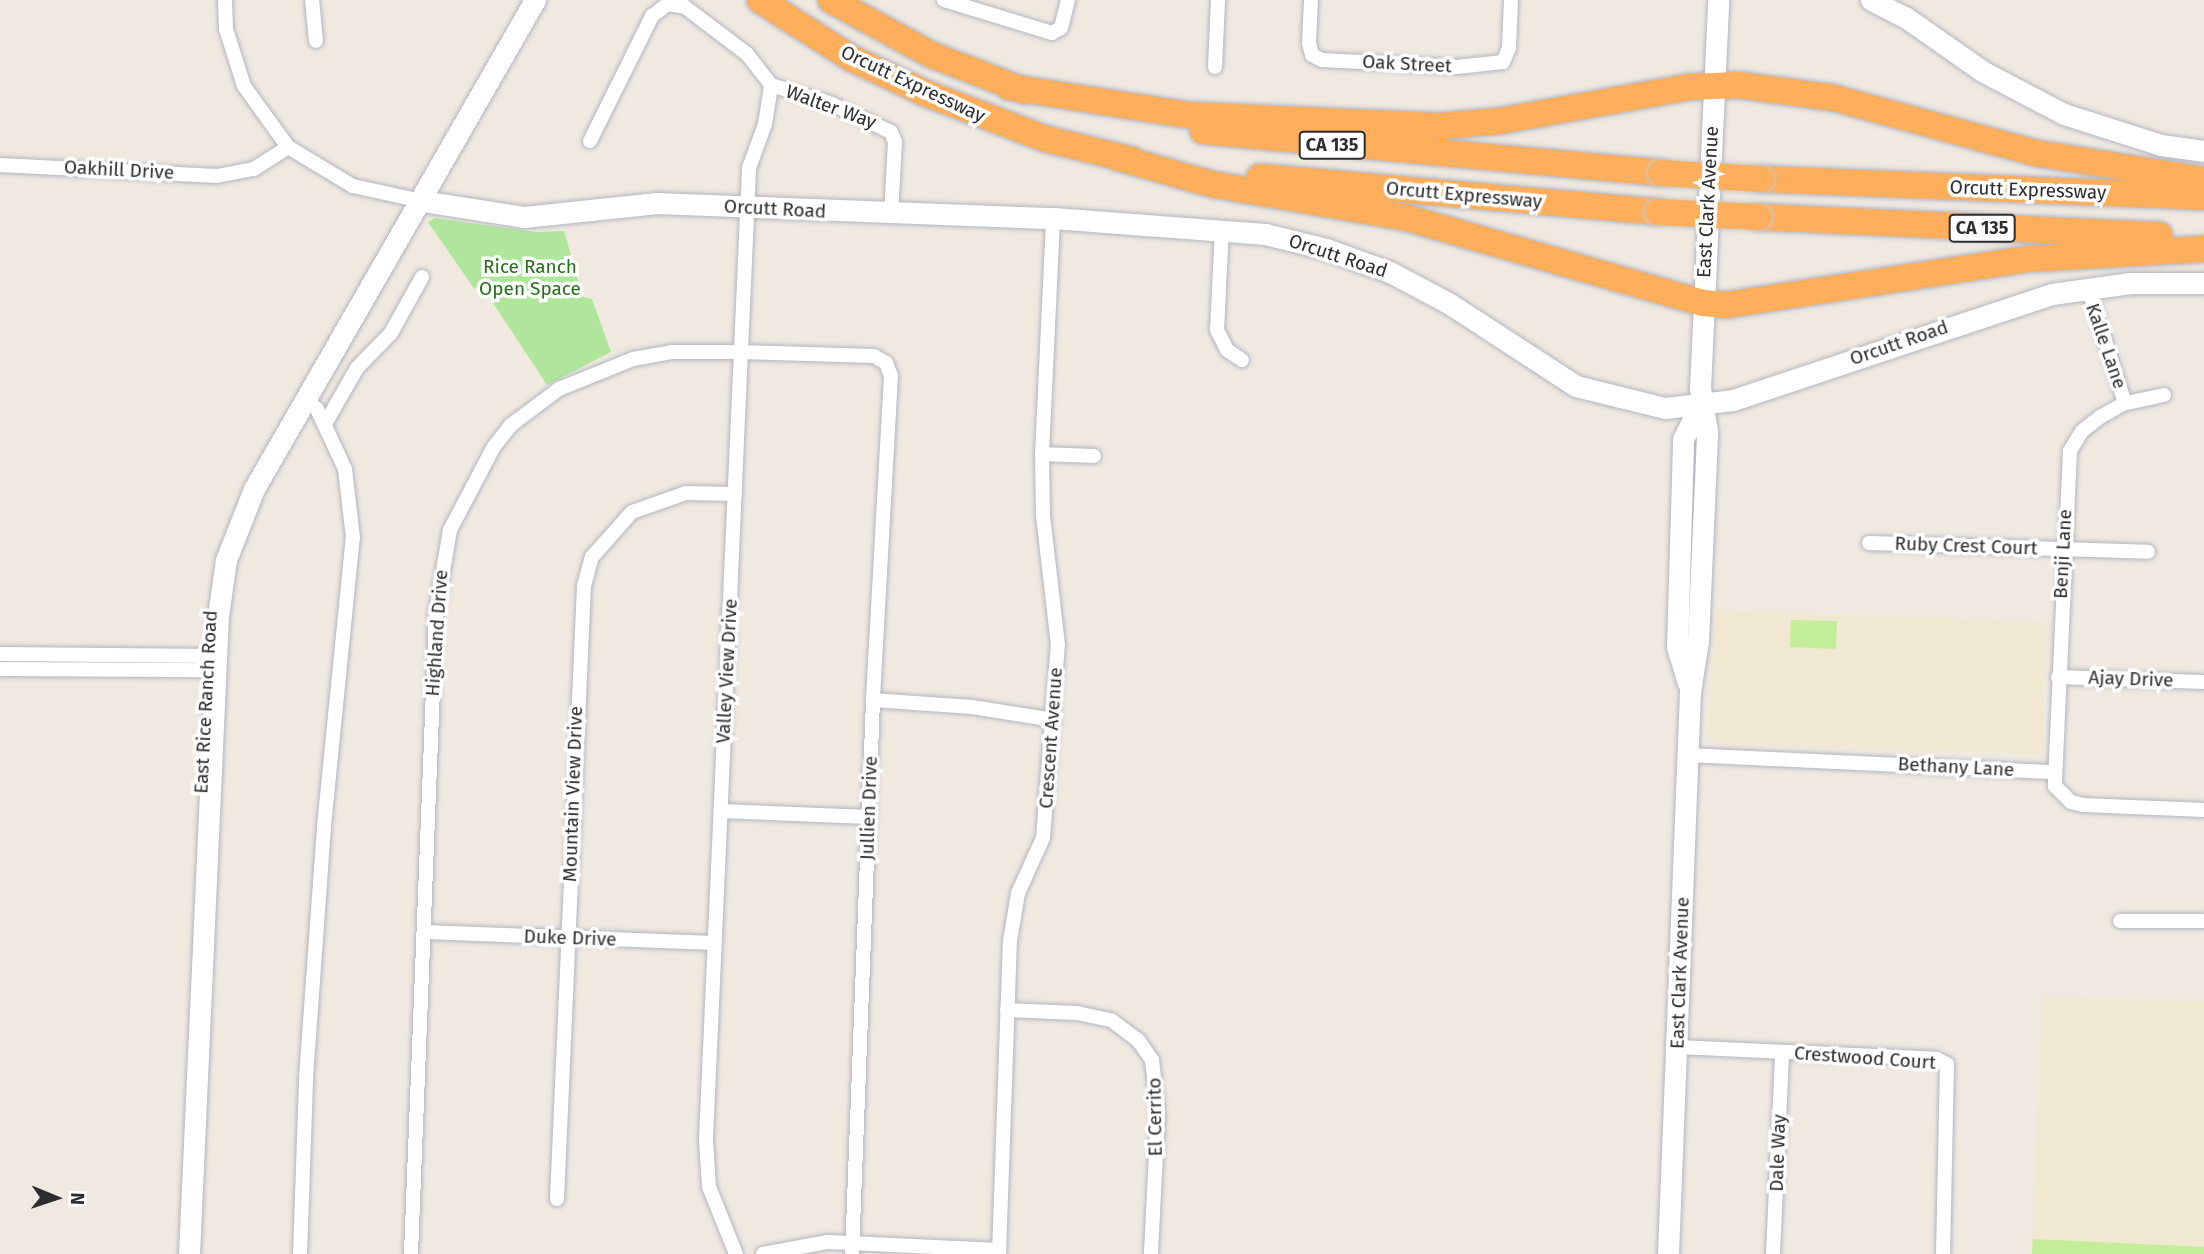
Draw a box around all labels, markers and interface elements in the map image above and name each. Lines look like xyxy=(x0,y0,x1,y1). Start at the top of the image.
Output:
street label: Orcutt Expressway xyxy=(837,41,989,127)
street label: Oak Street xyxy=(1362,50,1452,78)
street label: Walter Way xyxy=(783,80,879,134)
street label: East Clark Avenue xyxy=(1693,125,1723,279)
road number: CA 135 xyxy=(1297,130,1367,160)
street label: Oakhill Drive xyxy=(63,156,175,184)
street label: Orcutt Expressway xyxy=(1949,176,2107,204)
street label: Orcutt Expressway xyxy=(1385,177,1543,213)
street label: Orcutt Road xyxy=(723,195,827,223)
road number: CA 135 xyxy=(1947,213,2017,242)
street label: Orcutt Road xyxy=(1286,229,1390,283)
park label: Rice Ranch Open Space xyxy=(479,256,581,300)
street label: Kalle Lane xyxy=(2081,300,2131,392)
street label: Orcutt Road xyxy=(1847,316,1951,370)
street label: Benji Lane xyxy=(2049,509,2077,599)
street label: Ruby Crest Court xyxy=(1894,532,2038,560)
street label: Highland Drive xyxy=(421,569,453,697)
street label: Valley View Drive xyxy=(712,598,742,744)
street label: East Rice Ranch Road xyxy=(190,610,222,794)
street label: Ajay Drive xyxy=(2088,666,2174,692)
street label: Crescent Avenue xyxy=(1035,667,1067,809)
street label: Mountain View Drive xyxy=(559,706,587,882)
street label: Bethany Lane xyxy=(1897,753,2015,781)
street label: Jullien Drive xyxy=(856,755,882,861)
street label: East Clark Avenue xyxy=(1666,897,1694,1049)
street label: Duke Drive xyxy=(523,925,617,951)
street label: Crestwood Court xyxy=(1793,1042,1937,1074)
street label: El Cerrito xyxy=(1143,1077,1167,1157)
street label: Dale Way xyxy=(1765,1114,1791,1192)
north arrow xyxy=(21,1163,91,1233)
text: N xyxy=(66,1192,89,1205)

